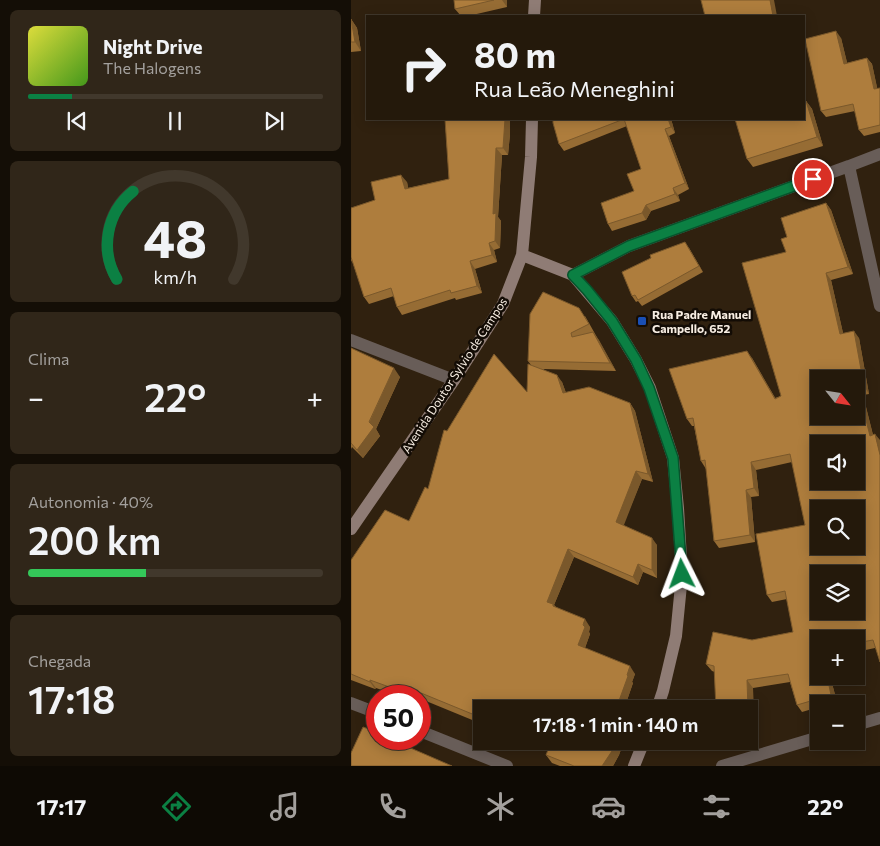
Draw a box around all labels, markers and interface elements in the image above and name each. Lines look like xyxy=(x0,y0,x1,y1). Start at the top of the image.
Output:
text: 80 m xyxy=(474,32,556,75)
text: Night Drive xyxy=(103,35,203,58)
icon: right xyxy=(391,35,456,100)
text: The Halogens xyxy=(103,58,201,77)
text: Rua Leão Meneghini xyxy=(474,75,675,102)
icon: previous xyxy=(63,107,91,135)
icon: pause xyxy=(161,107,189,135)
icon: next xyxy=(260,107,288,135)
pin xyxy=(792,158,834,200)
icon: arrive xyxy=(799,165,827,193)
text: 48 xyxy=(143,205,208,269)
text: km/h xyxy=(154,266,197,288)
street label: Avenida Doutor Sylvio de Campos xyxy=(399,295,509,455)
place label: Rua Padre Manuel Campello, 652 xyxy=(652,307,751,335)
marker: Rua Padre Manuel Campello, 652 xyxy=(636,315,648,327)
text: Clima xyxy=(28,349,69,368)
north arrow xyxy=(810,370,865,425)
map controls xyxy=(810,370,865,750)
text: 22° xyxy=(144,373,206,420)
text: − xyxy=(28,380,44,414)
text: + xyxy=(307,380,323,414)
button: sound xyxy=(810,435,865,490)
text: Autonomia · 40% xyxy=(28,492,153,511)
button: search xyxy=(810,500,865,555)
text: 200 km xyxy=(28,516,161,563)
position arrow xyxy=(655,547,707,599)
button: layers xyxy=(810,565,865,620)
button: + xyxy=(810,630,865,685)
text: Chegada xyxy=(28,651,91,670)
text: 17:18 xyxy=(28,675,115,722)
speed limit sign: 50 xyxy=(366,685,431,750)
button: − xyxy=(810,695,865,750)
text: 17:18 · 1 min · 140 m xyxy=(533,713,698,736)
icon: directions xyxy=(159,789,194,824)
icon: music xyxy=(267,789,302,824)
icon: phone xyxy=(375,789,410,824)
icon: climate xyxy=(483,789,518,824)
icon: car xyxy=(591,789,626,824)
icon: filters xyxy=(699,789,734,824)
text: 17:17 xyxy=(36,793,86,820)
text: 22° xyxy=(807,793,843,820)

